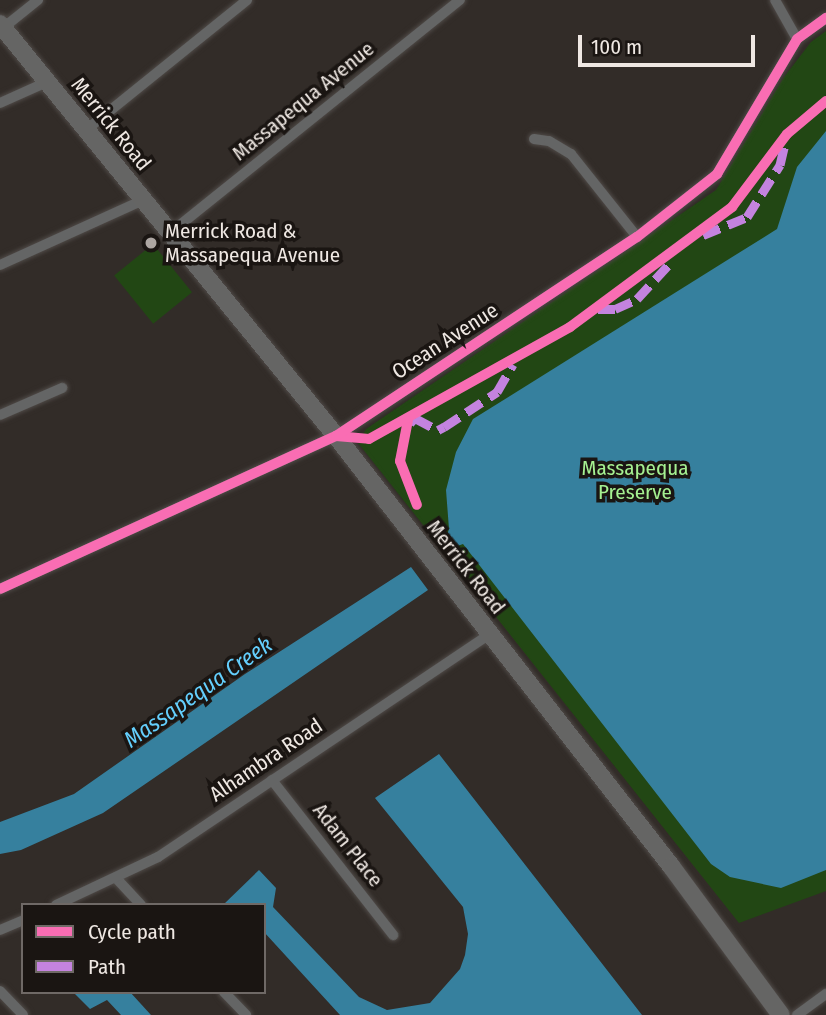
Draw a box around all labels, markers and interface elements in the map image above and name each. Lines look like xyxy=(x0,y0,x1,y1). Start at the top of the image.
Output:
scale bar xyxy=(581,21,758,65)
text: 100 m xyxy=(591,34,642,60)
street label: Massapequa Avenue xyxy=(227,36,379,166)
street label: Merrick Road xyxy=(66,72,156,176)
place label: Merrick Road & Massapequa Avenue xyxy=(165,218,340,268)
marker: Merrick Road & Massapequa Avenue xyxy=(143,235,159,251)
street label: Ocean Avenue xyxy=(387,297,503,385)
park label: Massapequa Preserve xyxy=(581,455,689,505)
street label: Merrick Road xyxy=(421,515,511,619)
water label: Massapequa Creek xyxy=(118,630,278,754)
street label: Alhambra Road xyxy=(205,713,327,807)
street label: Adam Place xyxy=(308,798,388,892)
legend xyxy=(21,903,266,994)
text: Cycle path xyxy=(88,919,176,945)
text: Path xyxy=(88,954,126,980)

